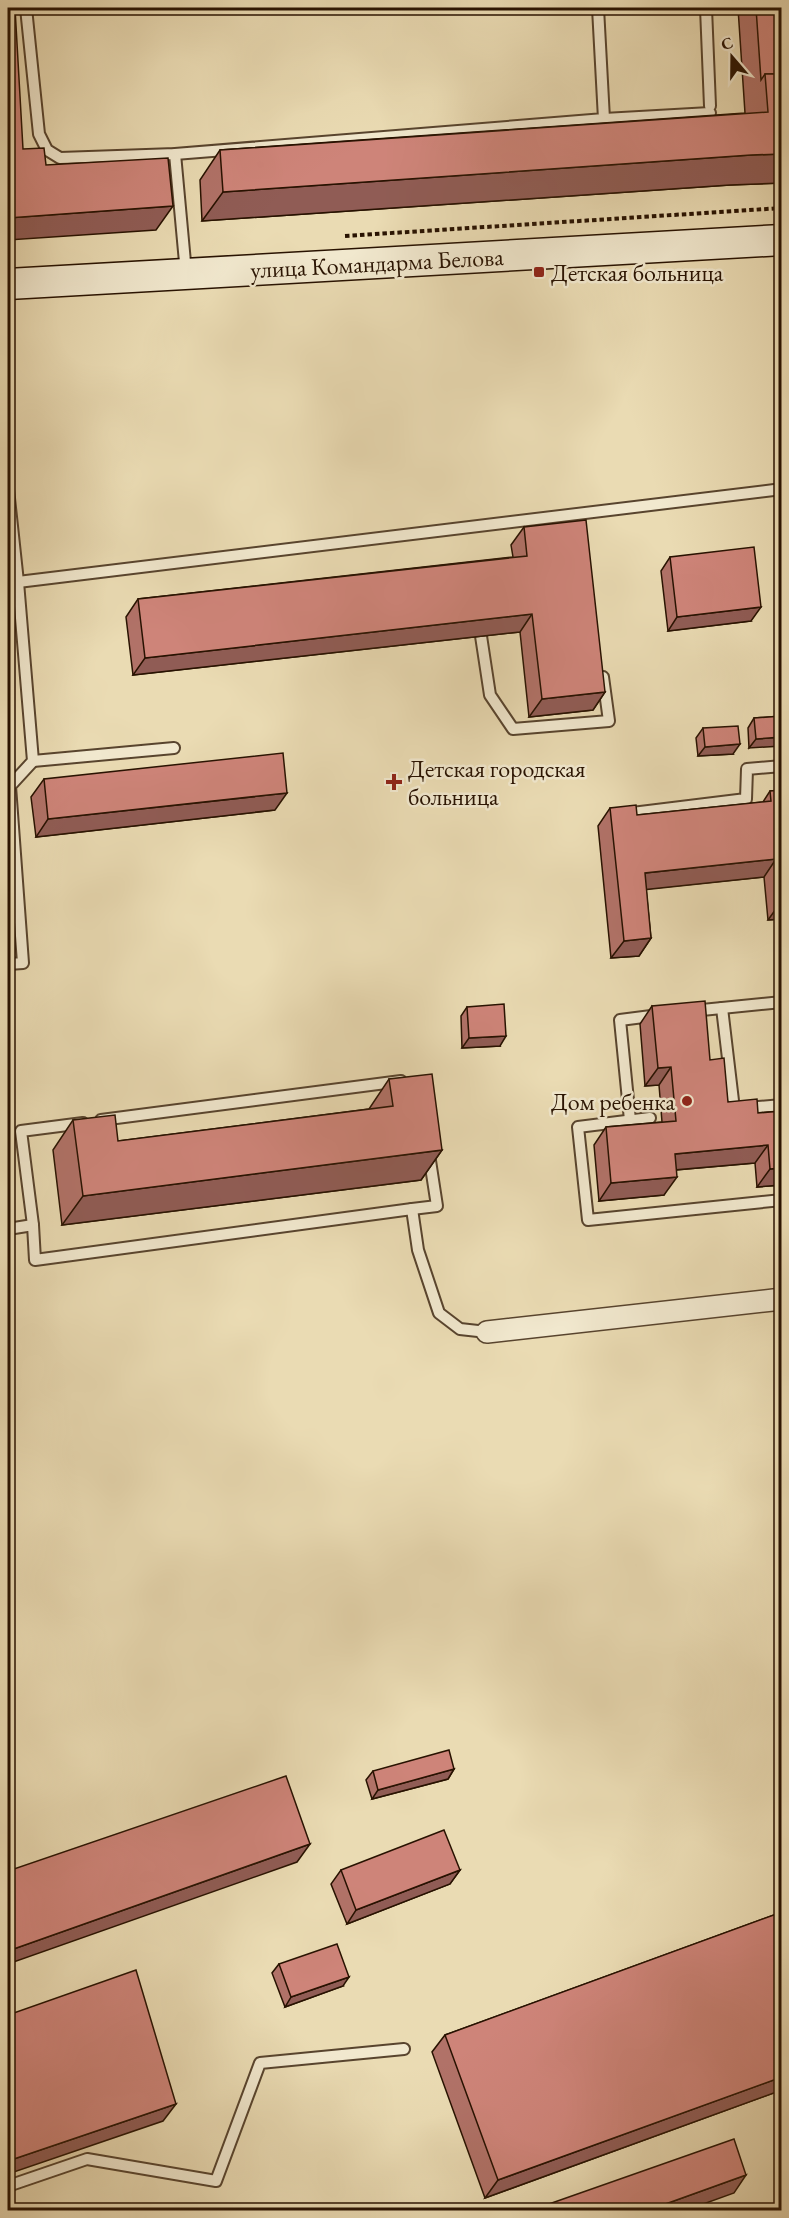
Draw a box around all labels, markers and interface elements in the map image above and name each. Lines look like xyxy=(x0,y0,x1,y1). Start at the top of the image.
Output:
north arrow xyxy=(702,27,762,87)
text: С xyxy=(718,32,736,55)
street label: улица Командарма Белова xyxy=(250,241,505,285)
place label: Детская больница xyxy=(551,257,724,288)
marker: Детская больница xyxy=(532,265,546,279)
place label: Детская городская больница xyxy=(408,753,586,812)
marker: Детская городская больница xyxy=(385,773,403,791)
place label: Дом ребенка xyxy=(551,1086,675,1117)
marker: Дом ребенка xyxy=(680,1094,694,1108)

